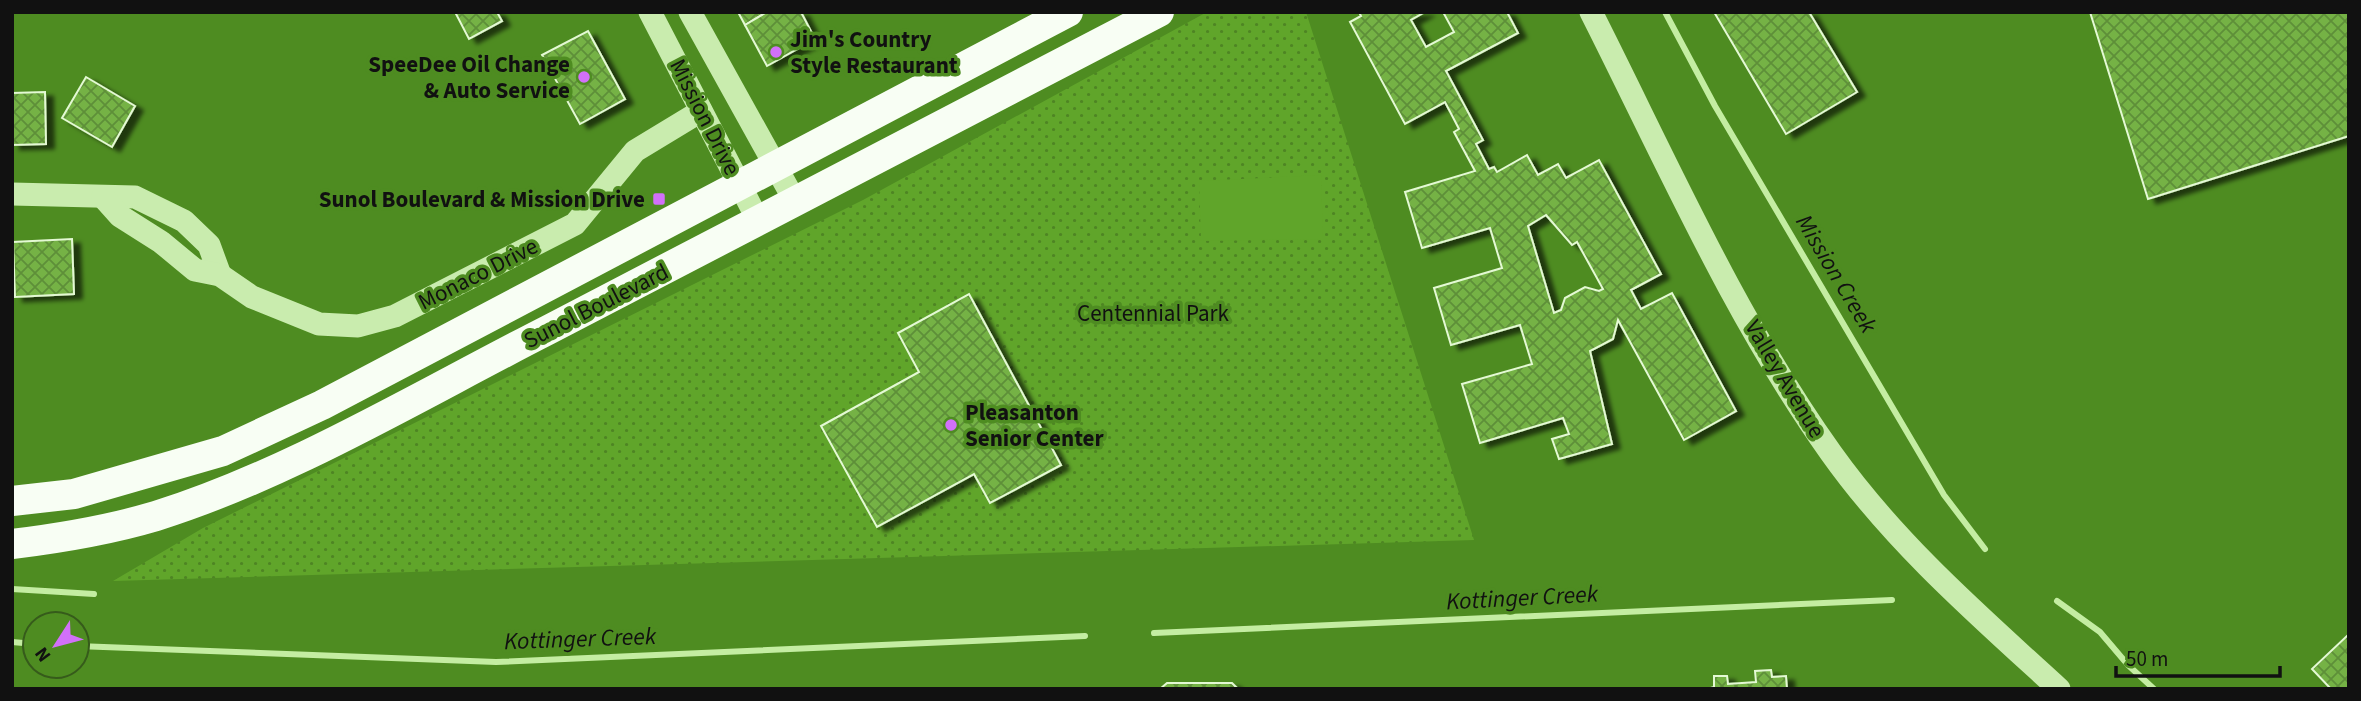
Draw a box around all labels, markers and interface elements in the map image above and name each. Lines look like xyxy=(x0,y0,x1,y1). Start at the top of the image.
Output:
place label: Jim's Country Style Restaurant xyxy=(790,23,958,82)
marker: Jim's Country Style Restaurant xyxy=(768,44,784,60)
place label: SpeeDee Oil Change & Auto Service xyxy=(368,48,570,107)
street label: Mission Drive xyxy=(662,53,748,181)
marker: SpeeDee Oil Change & Auto Service xyxy=(576,69,592,85)
place label: Sunol Boulevard & Mission Drive xyxy=(319,183,645,216)
marker: Sunol Boulevard & Mission Drive xyxy=(651,191,667,207)
water label: Mission Creek xyxy=(1787,208,1886,340)
street label: Monaco Drive xyxy=(412,230,544,318)
street label: Sunol Boulevard xyxy=(518,255,674,357)
park label: Centennial Park xyxy=(1077,297,1230,330)
street label: Valley Avenue xyxy=(1737,314,1833,444)
place label: Pleasanton Senior Center xyxy=(965,396,1104,455)
marker: Pleasanton Senior Center xyxy=(943,417,959,433)
water label: Kottinger Creek xyxy=(1445,577,1599,619)
north arrow xyxy=(21,610,91,680)
water label: Kottinger Creek xyxy=(503,619,657,659)
scale bar xyxy=(2116,634,2280,678)
text: N xyxy=(29,641,58,667)
text: 50 m xyxy=(2126,644,2168,674)

